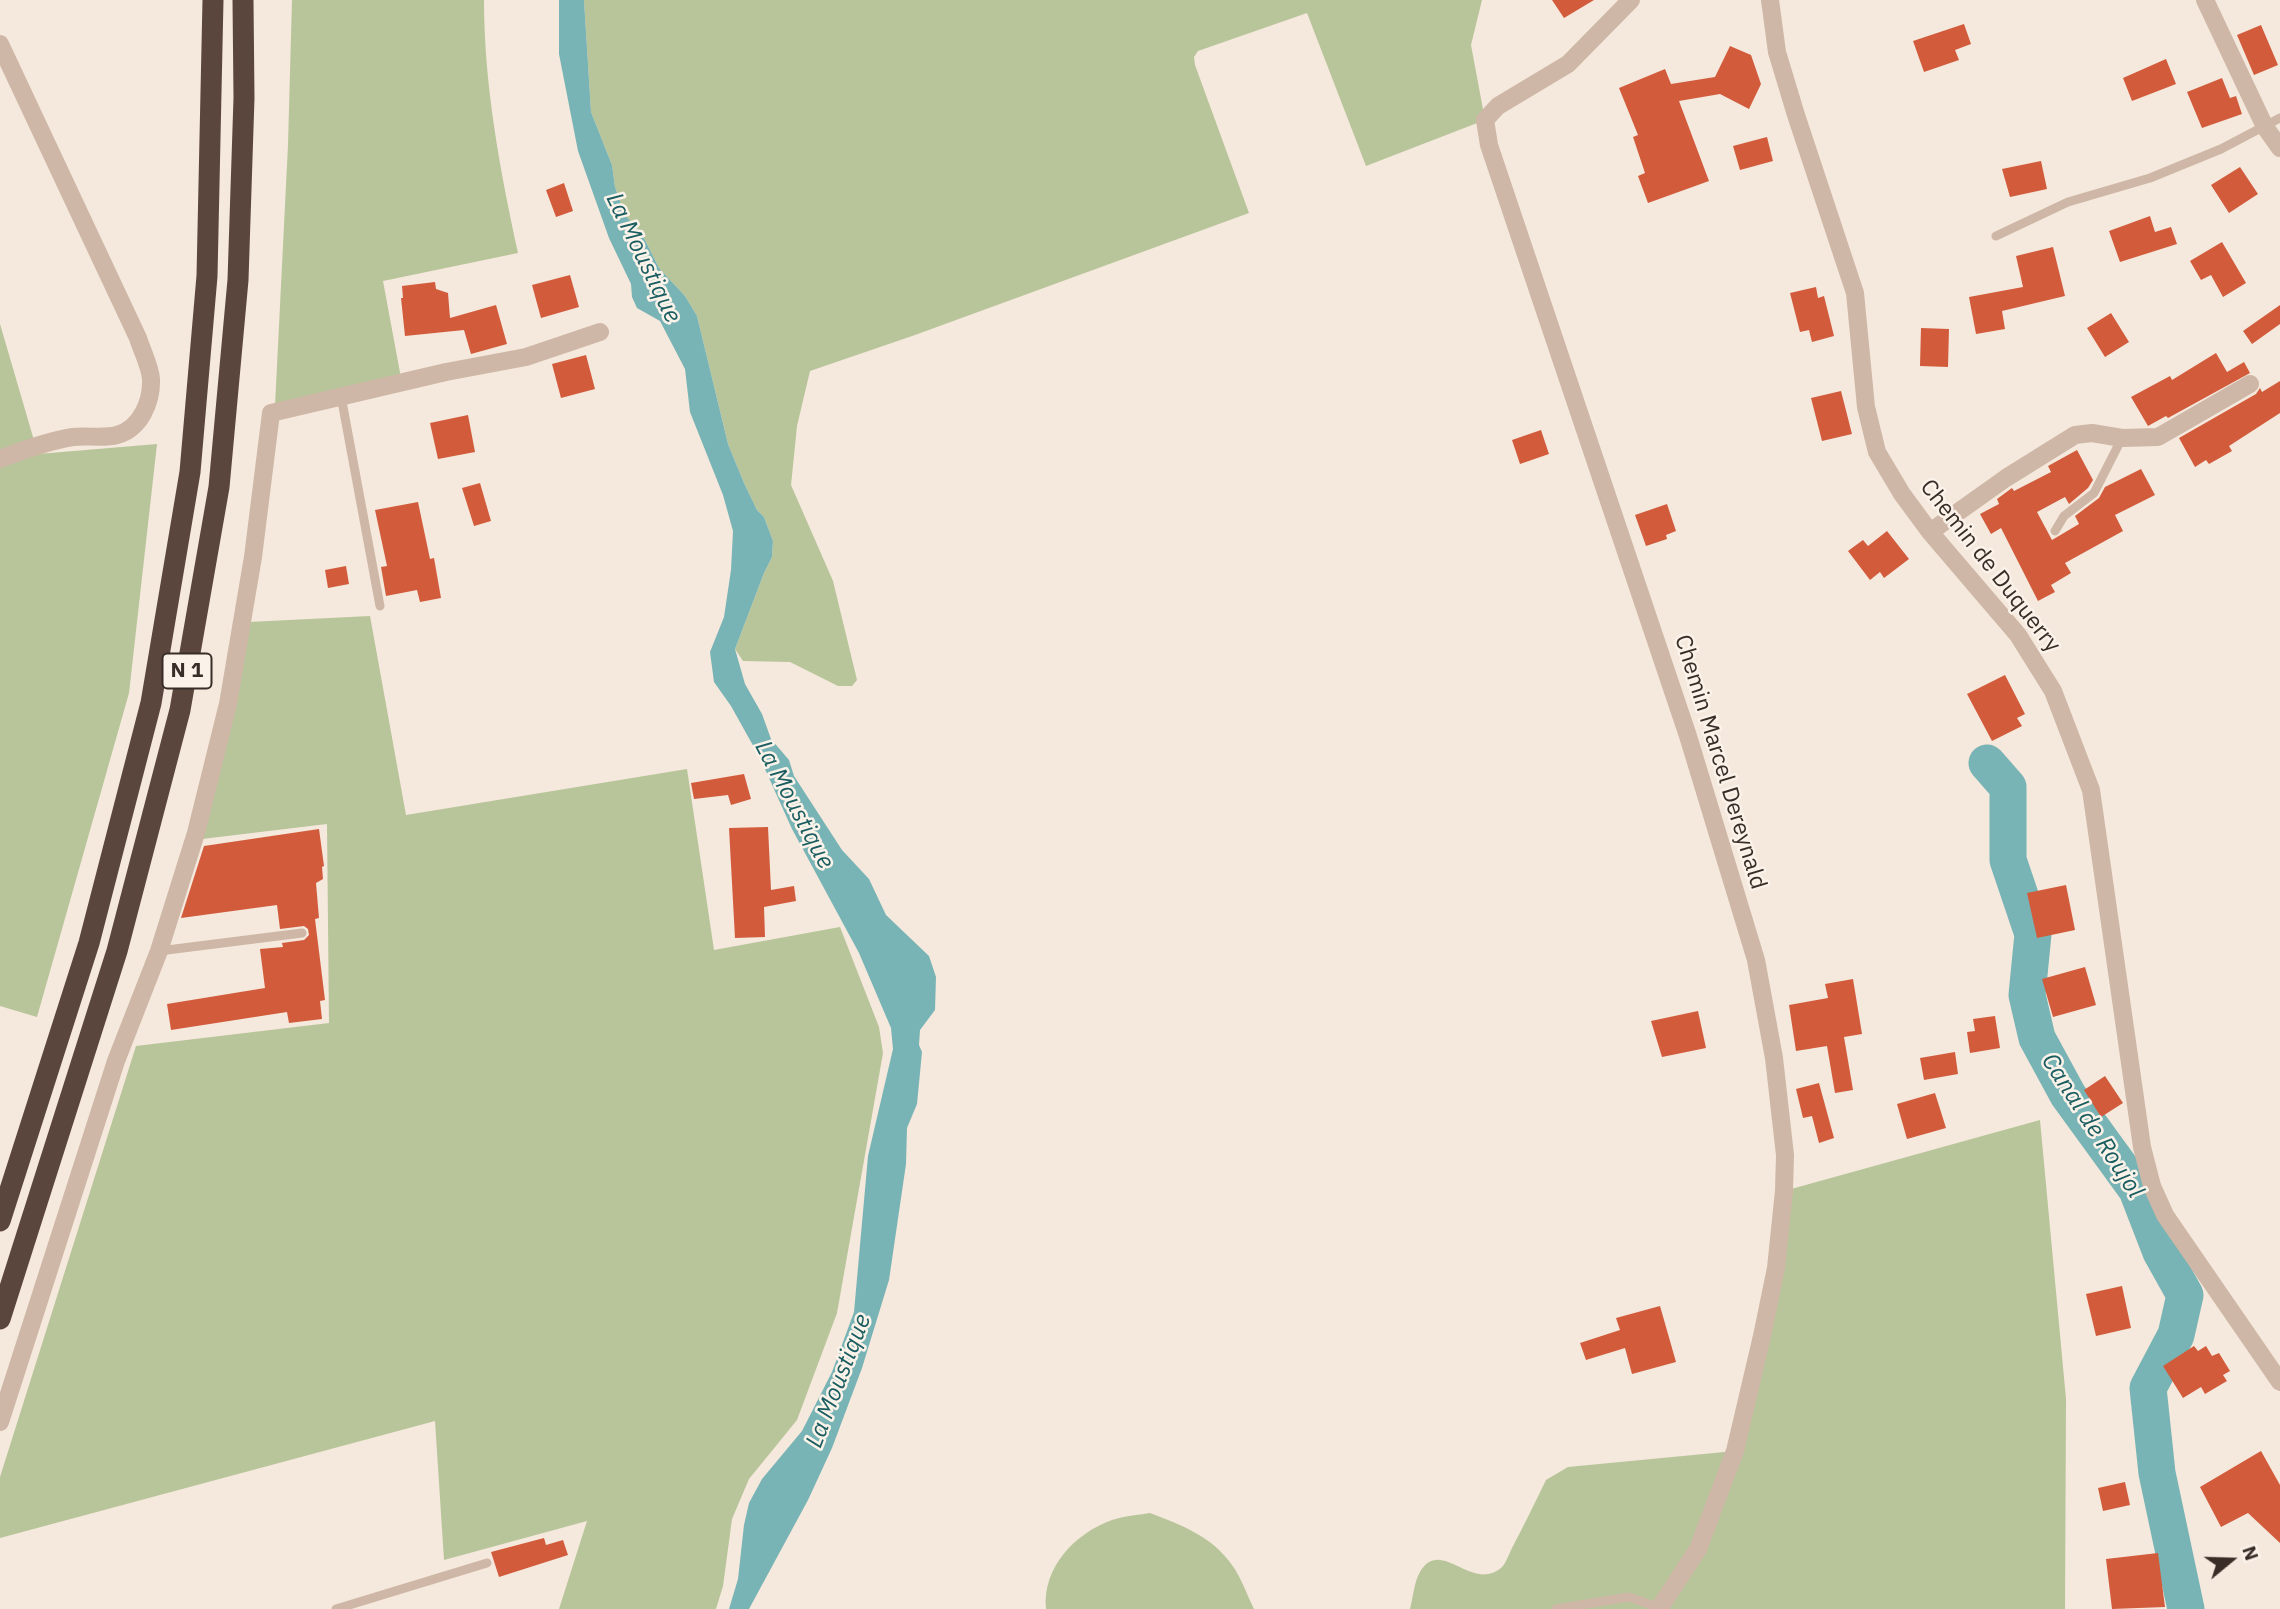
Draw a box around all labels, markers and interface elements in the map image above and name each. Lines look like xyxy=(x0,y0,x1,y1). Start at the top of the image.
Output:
water label: La Moustique xyxy=(599,188,687,328)
street label: Chemin de Duquerry xyxy=(1914,474,2066,658)
street label: Chemin Marcel Dereynald xyxy=(1668,631,1772,893)
road number: N 1 xyxy=(162,654,212,688)
water label: La Moustique xyxy=(748,736,840,874)
water label: Canal de Roujol xyxy=(2035,1048,2149,1204)
water label: La Moustique xyxy=(800,1310,878,1452)
north arrow xyxy=(2196,1525,2266,1595)
text: N xyxy=(2237,1543,2264,1564)

